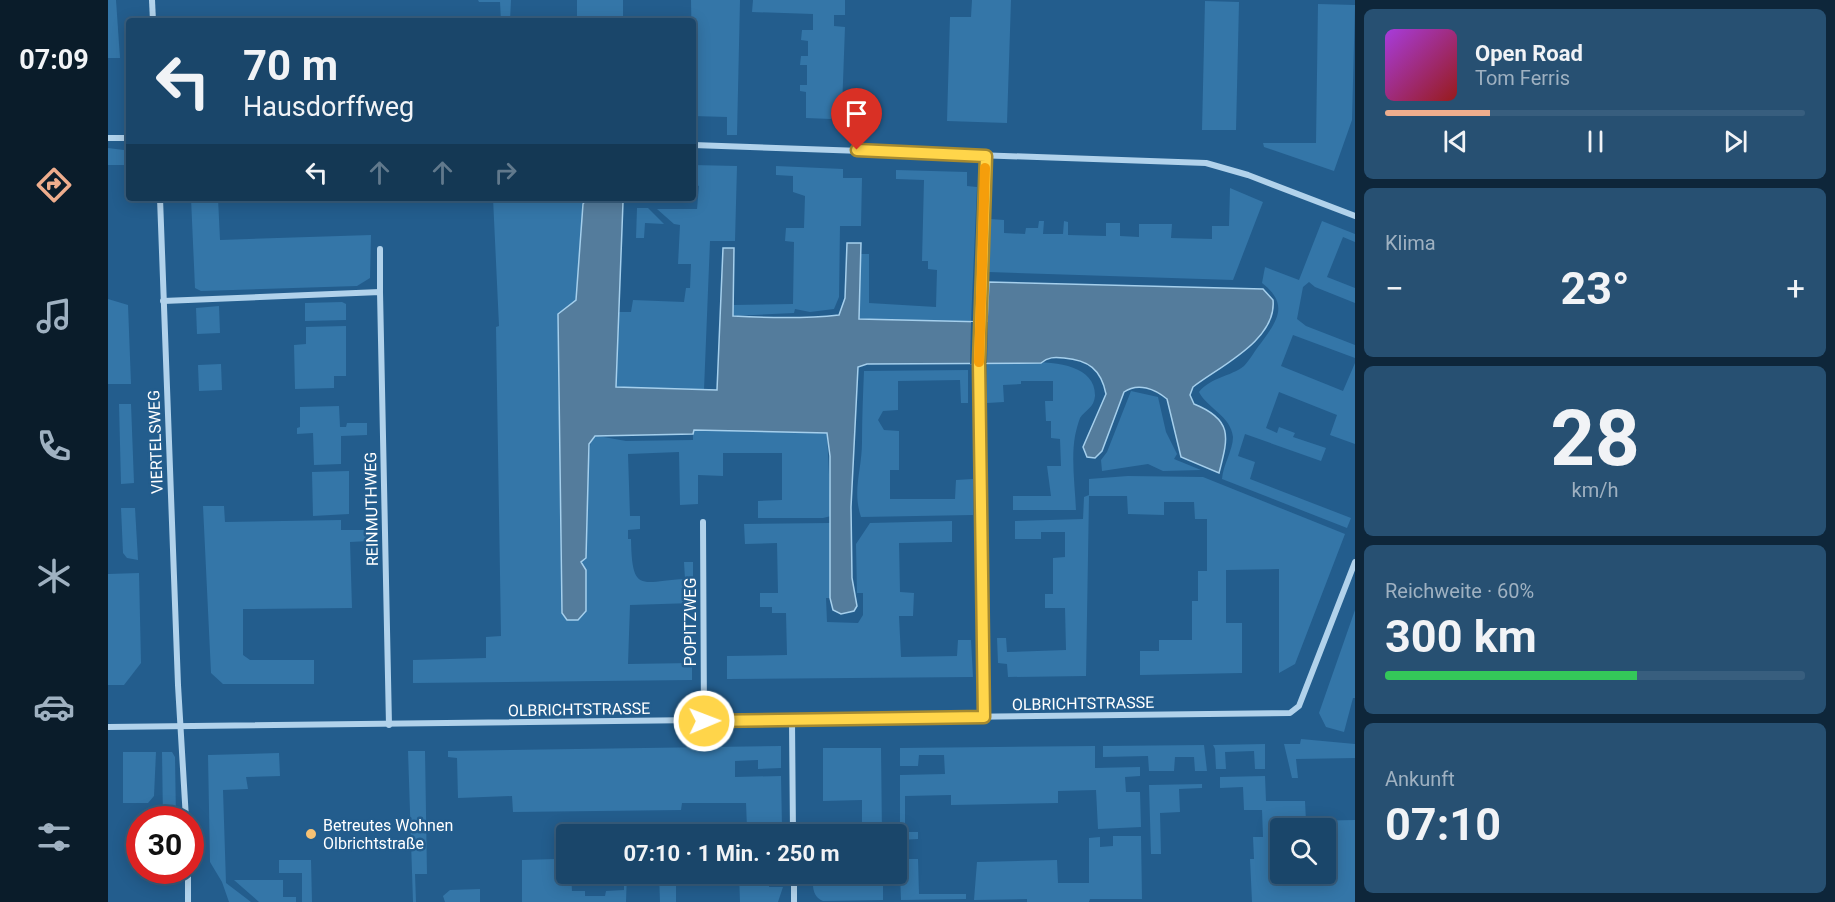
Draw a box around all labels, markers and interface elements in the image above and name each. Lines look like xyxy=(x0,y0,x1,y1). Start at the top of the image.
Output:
text: 70 m xyxy=(243,41,338,90)
text: Open Road xyxy=(1475,41,1583,66)
icon: left xyxy=(144,42,222,120)
text: 07:09 xyxy=(19,44,89,76)
text: Tom Ferris xyxy=(1475,66,1570,90)
pin xyxy=(831,88,882,150)
text: Hausdorffweg xyxy=(243,91,414,123)
icon: arrive xyxy=(840,97,873,130)
icon: previous xyxy=(1439,125,1472,158)
icon: pause xyxy=(1579,125,1612,158)
icon: next xyxy=(1719,125,1752,158)
icon: left xyxy=(300,156,333,189)
icon: ahead xyxy=(363,156,396,189)
icon: ahead xyxy=(426,156,459,189)
icon: right xyxy=(489,156,522,189)
icon: directions xyxy=(33,164,75,206)
text: Klima xyxy=(1385,231,1436,255)
text: 23° xyxy=(1560,262,1630,315)
text: − xyxy=(1385,269,1404,308)
text: + xyxy=(1786,269,1805,308)
icon: music xyxy=(33,295,75,337)
street label: VIERTELSWEG xyxy=(144,390,167,494)
text: 28 xyxy=(1550,393,1640,484)
icon: phone xyxy=(33,425,75,467)
street label: REINMUTHWEG xyxy=(361,452,382,566)
text: km/h xyxy=(1572,478,1618,502)
icon: climate xyxy=(33,555,75,597)
street label: POPITZWEG xyxy=(681,578,700,666)
text: Reichweite · 60% xyxy=(1385,579,1534,603)
text: 300 km xyxy=(1385,610,1537,663)
icon: car xyxy=(33,686,75,728)
position arrow xyxy=(672,689,736,753)
street label: OLBRICHTSTRASSE xyxy=(1012,693,1154,714)
street label: OLBRICHTSTRASSE xyxy=(508,699,650,720)
text: Ankunft xyxy=(1385,767,1455,791)
text: 07:10 xyxy=(1385,798,1501,851)
speed limit sign: 30 xyxy=(126,806,204,884)
icon: filters xyxy=(33,816,75,858)
place label: Betreutes Wohnen Olbrichtstraße xyxy=(323,816,453,853)
map controls xyxy=(1270,818,1336,884)
button: search xyxy=(1270,818,1336,884)
marker: Betreutes Wohnen Olbrichtstraße xyxy=(304,827,318,841)
text: 07:10 · 1 Min. · 250 m xyxy=(623,841,840,866)

